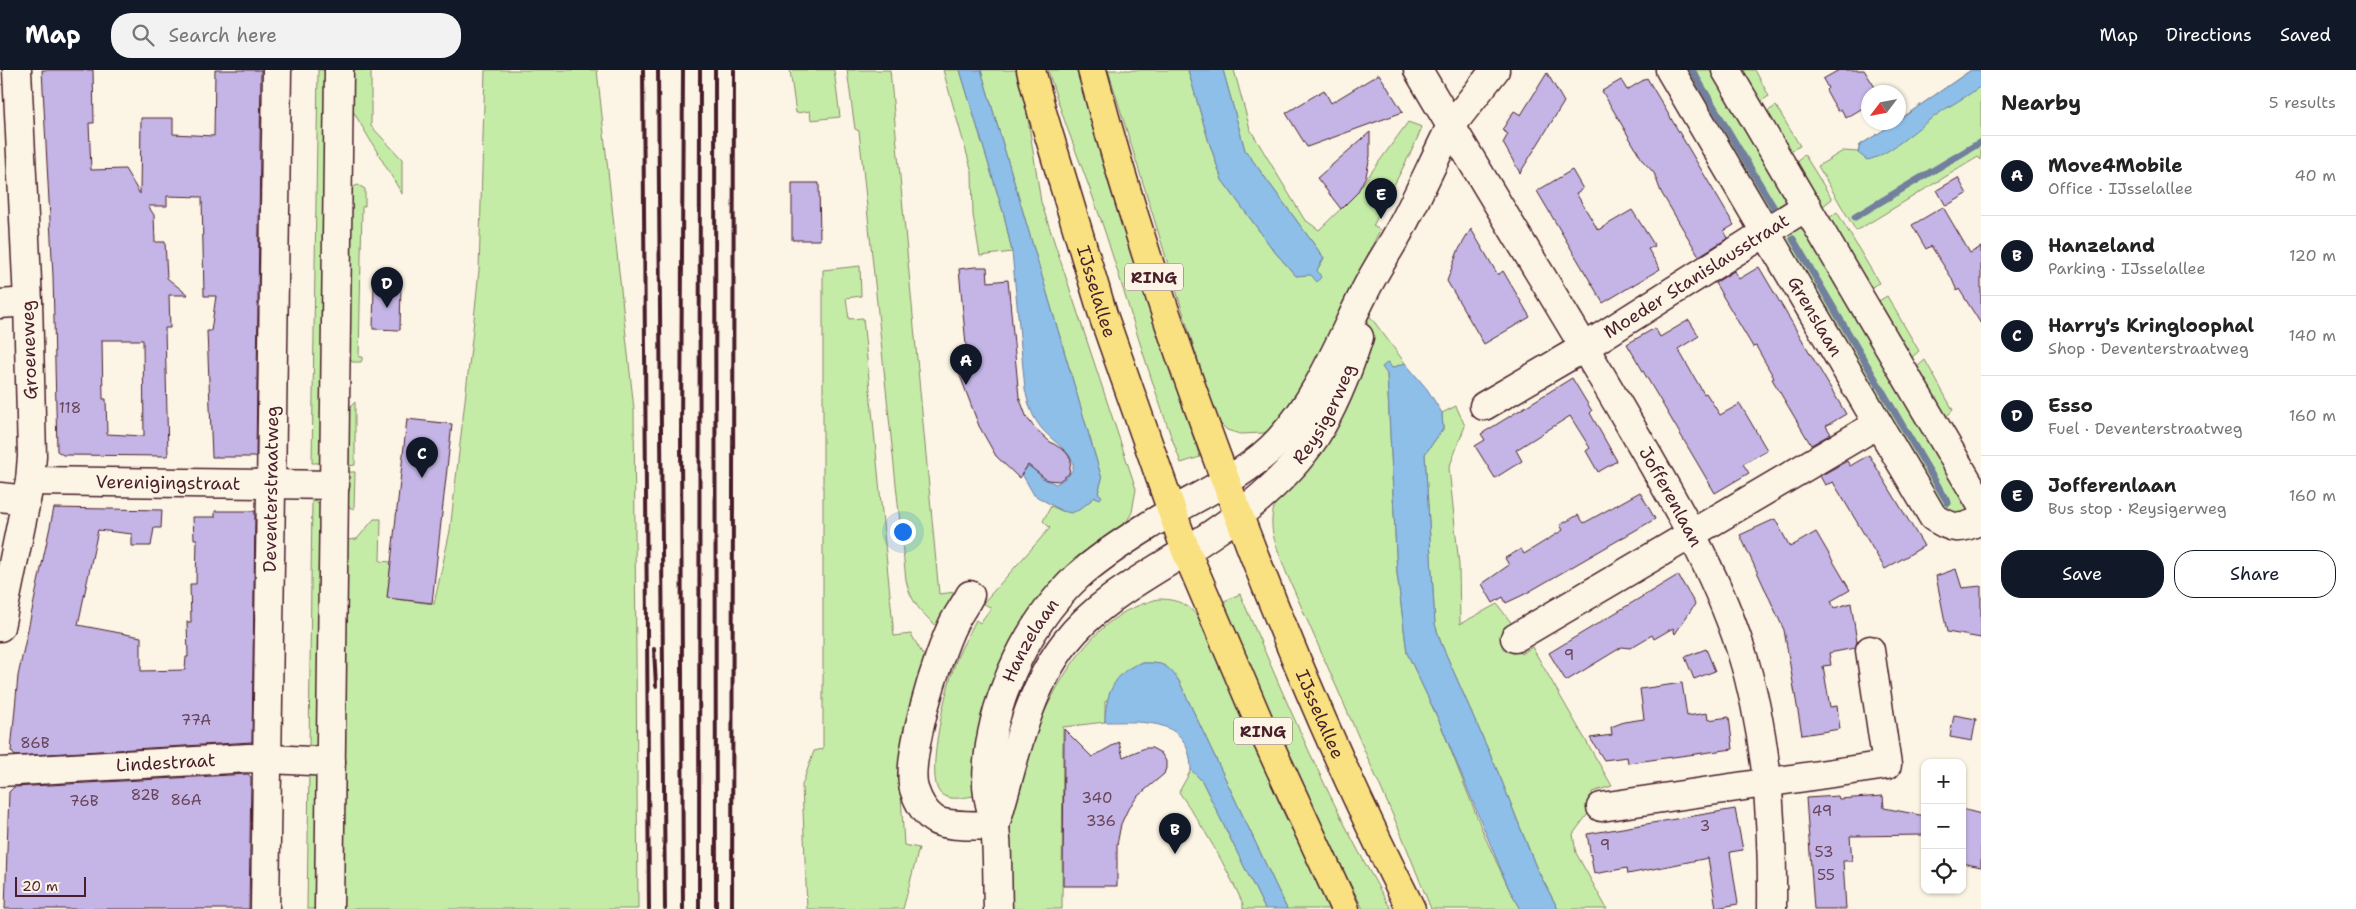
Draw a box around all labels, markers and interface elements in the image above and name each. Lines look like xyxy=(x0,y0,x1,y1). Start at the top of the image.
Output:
search box xyxy=(111,13,461,58)
text: Map xyxy=(25,19,81,51)
icon: search xyxy=(129,21,157,49)
text: Search here xyxy=(169,23,277,48)
text: Map xyxy=(2100,23,2138,47)
text: Directions xyxy=(2166,23,2252,47)
text: Saved xyxy=(2280,23,2331,47)
north arrow xyxy=(1861,85,1906,130)
text: Nearby xyxy=(2001,89,2081,117)
text: 5 results xyxy=(2269,92,2336,113)
text: Move4Mobile xyxy=(2048,153,2183,178)
text: A xyxy=(2011,165,2023,186)
text: 40 m xyxy=(2294,165,2336,186)
pin: E xyxy=(1365,178,1397,219)
text: Office · IJsselallee xyxy=(2048,178,2193,199)
street label: Moeder Stanislausstraat xyxy=(1599,208,1794,344)
text: Hanzeland xyxy=(2048,233,2155,258)
street label: IJsselallee xyxy=(1071,243,1122,341)
text: B xyxy=(2012,245,2022,266)
text: 120 m xyxy=(2289,245,2336,266)
text: Parking · IJsselallee xyxy=(2048,258,2206,279)
road number: RING xyxy=(1125,263,1183,290)
pin: D xyxy=(371,267,403,308)
street label: Grenslaan xyxy=(1782,272,1848,361)
street label: Groeneweg xyxy=(15,300,43,400)
text: Harry's Kringloophal xyxy=(2048,313,2254,338)
text: C xyxy=(2012,325,2022,346)
text: 140 m xyxy=(2289,325,2336,346)
text: Shop · Deventerstraatweg xyxy=(2048,338,2249,359)
pin: A xyxy=(950,344,982,385)
street label: Reysigerweg xyxy=(1287,360,1361,469)
text: Esso xyxy=(2048,393,2093,418)
house number: 118 xyxy=(59,398,81,418)
text: D xyxy=(2011,405,2023,426)
text: 160 m xyxy=(2289,405,2336,426)
street label: Deventerstraatweg xyxy=(258,406,284,573)
text: Fuel · Deventerstraatweg xyxy=(2048,418,2243,439)
pin: C xyxy=(406,437,438,478)
street label: Jofferenlaan xyxy=(1633,442,1708,551)
street label: Verenigingstraat xyxy=(95,470,241,496)
text: Jofferenlaan xyxy=(2048,473,2176,498)
text: E xyxy=(2012,485,2022,506)
text: 160 m xyxy=(2289,485,2336,506)
text: Bus stop · Reysigerweg xyxy=(2048,498,2227,519)
your location xyxy=(890,519,916,545)
button: Save xyxy=(2001,550,2164,598)
button: Share xyxy=(2174,550,2336,598)
street label: Hanzelaan xyxy=(997,593,1064,686)
house number: 9 xyxy=(1564,645,1574,665)
street label: IJsselallee xyxy=(1290,666,1350,763)
house number: 77A xyxy=(181,710,211,730)
road number: RING xyxy=(1234,718,1292,744)
house number: 86B xyxy=(20,733,50,753)
street label: Lindestraat xyxy=(115,748,216,777)
map controls xyxy=(1921,759,1966,894)
button: + xyxy=(1921,759,1966,804)
house number: 82B xyxy=(131,785,159,805)
house number: 340 xyxy=(1082,788,1112,808)
house number: 86A xyxy=(170,790,202,810)
house number: 76B xyxy=(69,791,99,811)
house number: 49 xyxy=(1812,801,1832,821)
button: − xyxy=(1921,804,1966,849)
house number: 336 xyxy=(1086,811,1116,831)
pin: B xyxy=(1159,813,1191,854)
house number: 3 xyxy=(1700,816,1710,836)
house number: 9 xyxy=(1600,835,1610,855)
house number: 53 xyxy=(1815,842,1834,862)
button: locate xyxy=(1921,849,1966,894)
house number: 55 xyxy=(1817,865,1835,885)
scale bar xyxy=(15,874,86,897)
text: 20 m xyxy=(22,877,58,895)

